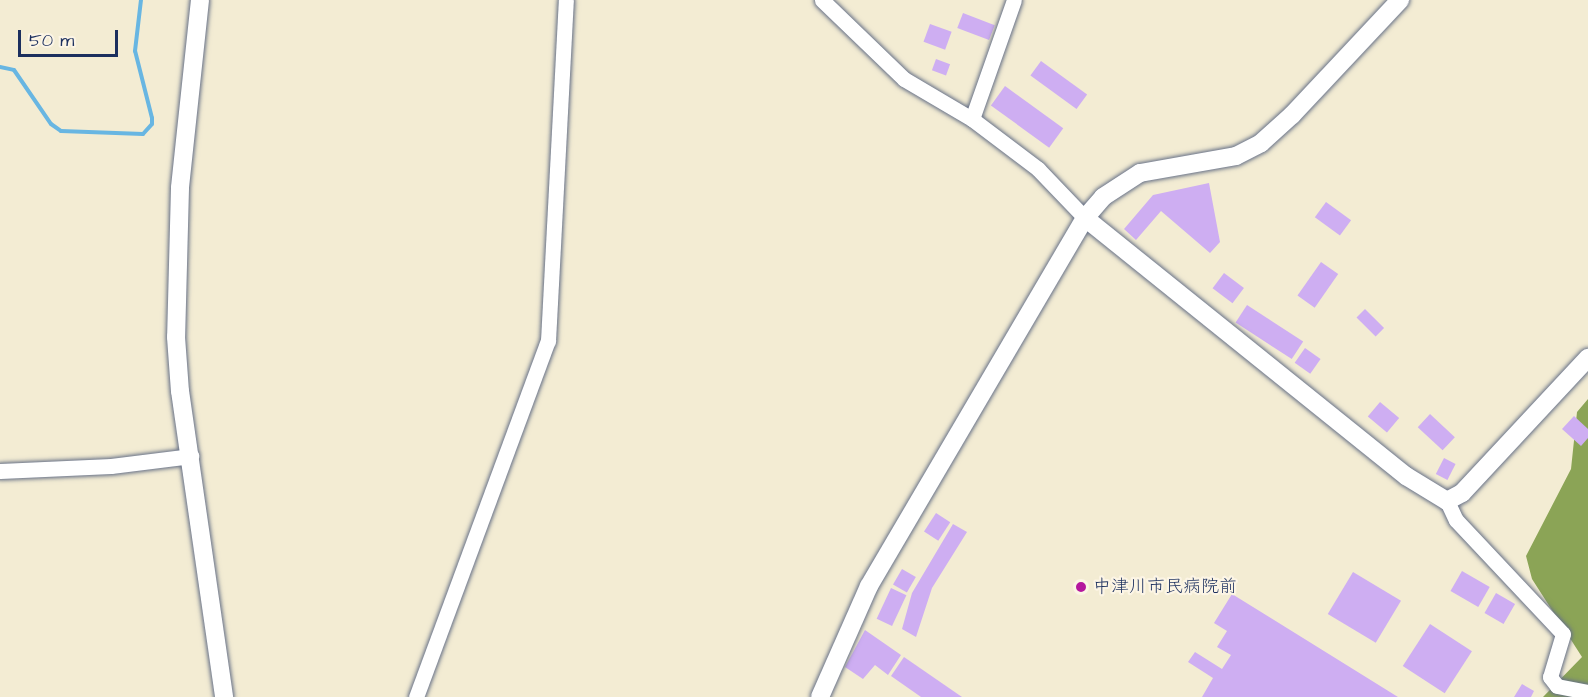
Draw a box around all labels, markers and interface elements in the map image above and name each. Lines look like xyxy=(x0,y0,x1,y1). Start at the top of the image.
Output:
scale bar xyxy=(21,18,122,56)
text: 50 m xyxy=(29,28,74,53)
place label: 中津川市民病院前 xyxy=(1093,576,1237,598)
marker: 中津川市民病院前 xyxy=(1074,580,1088,594)

